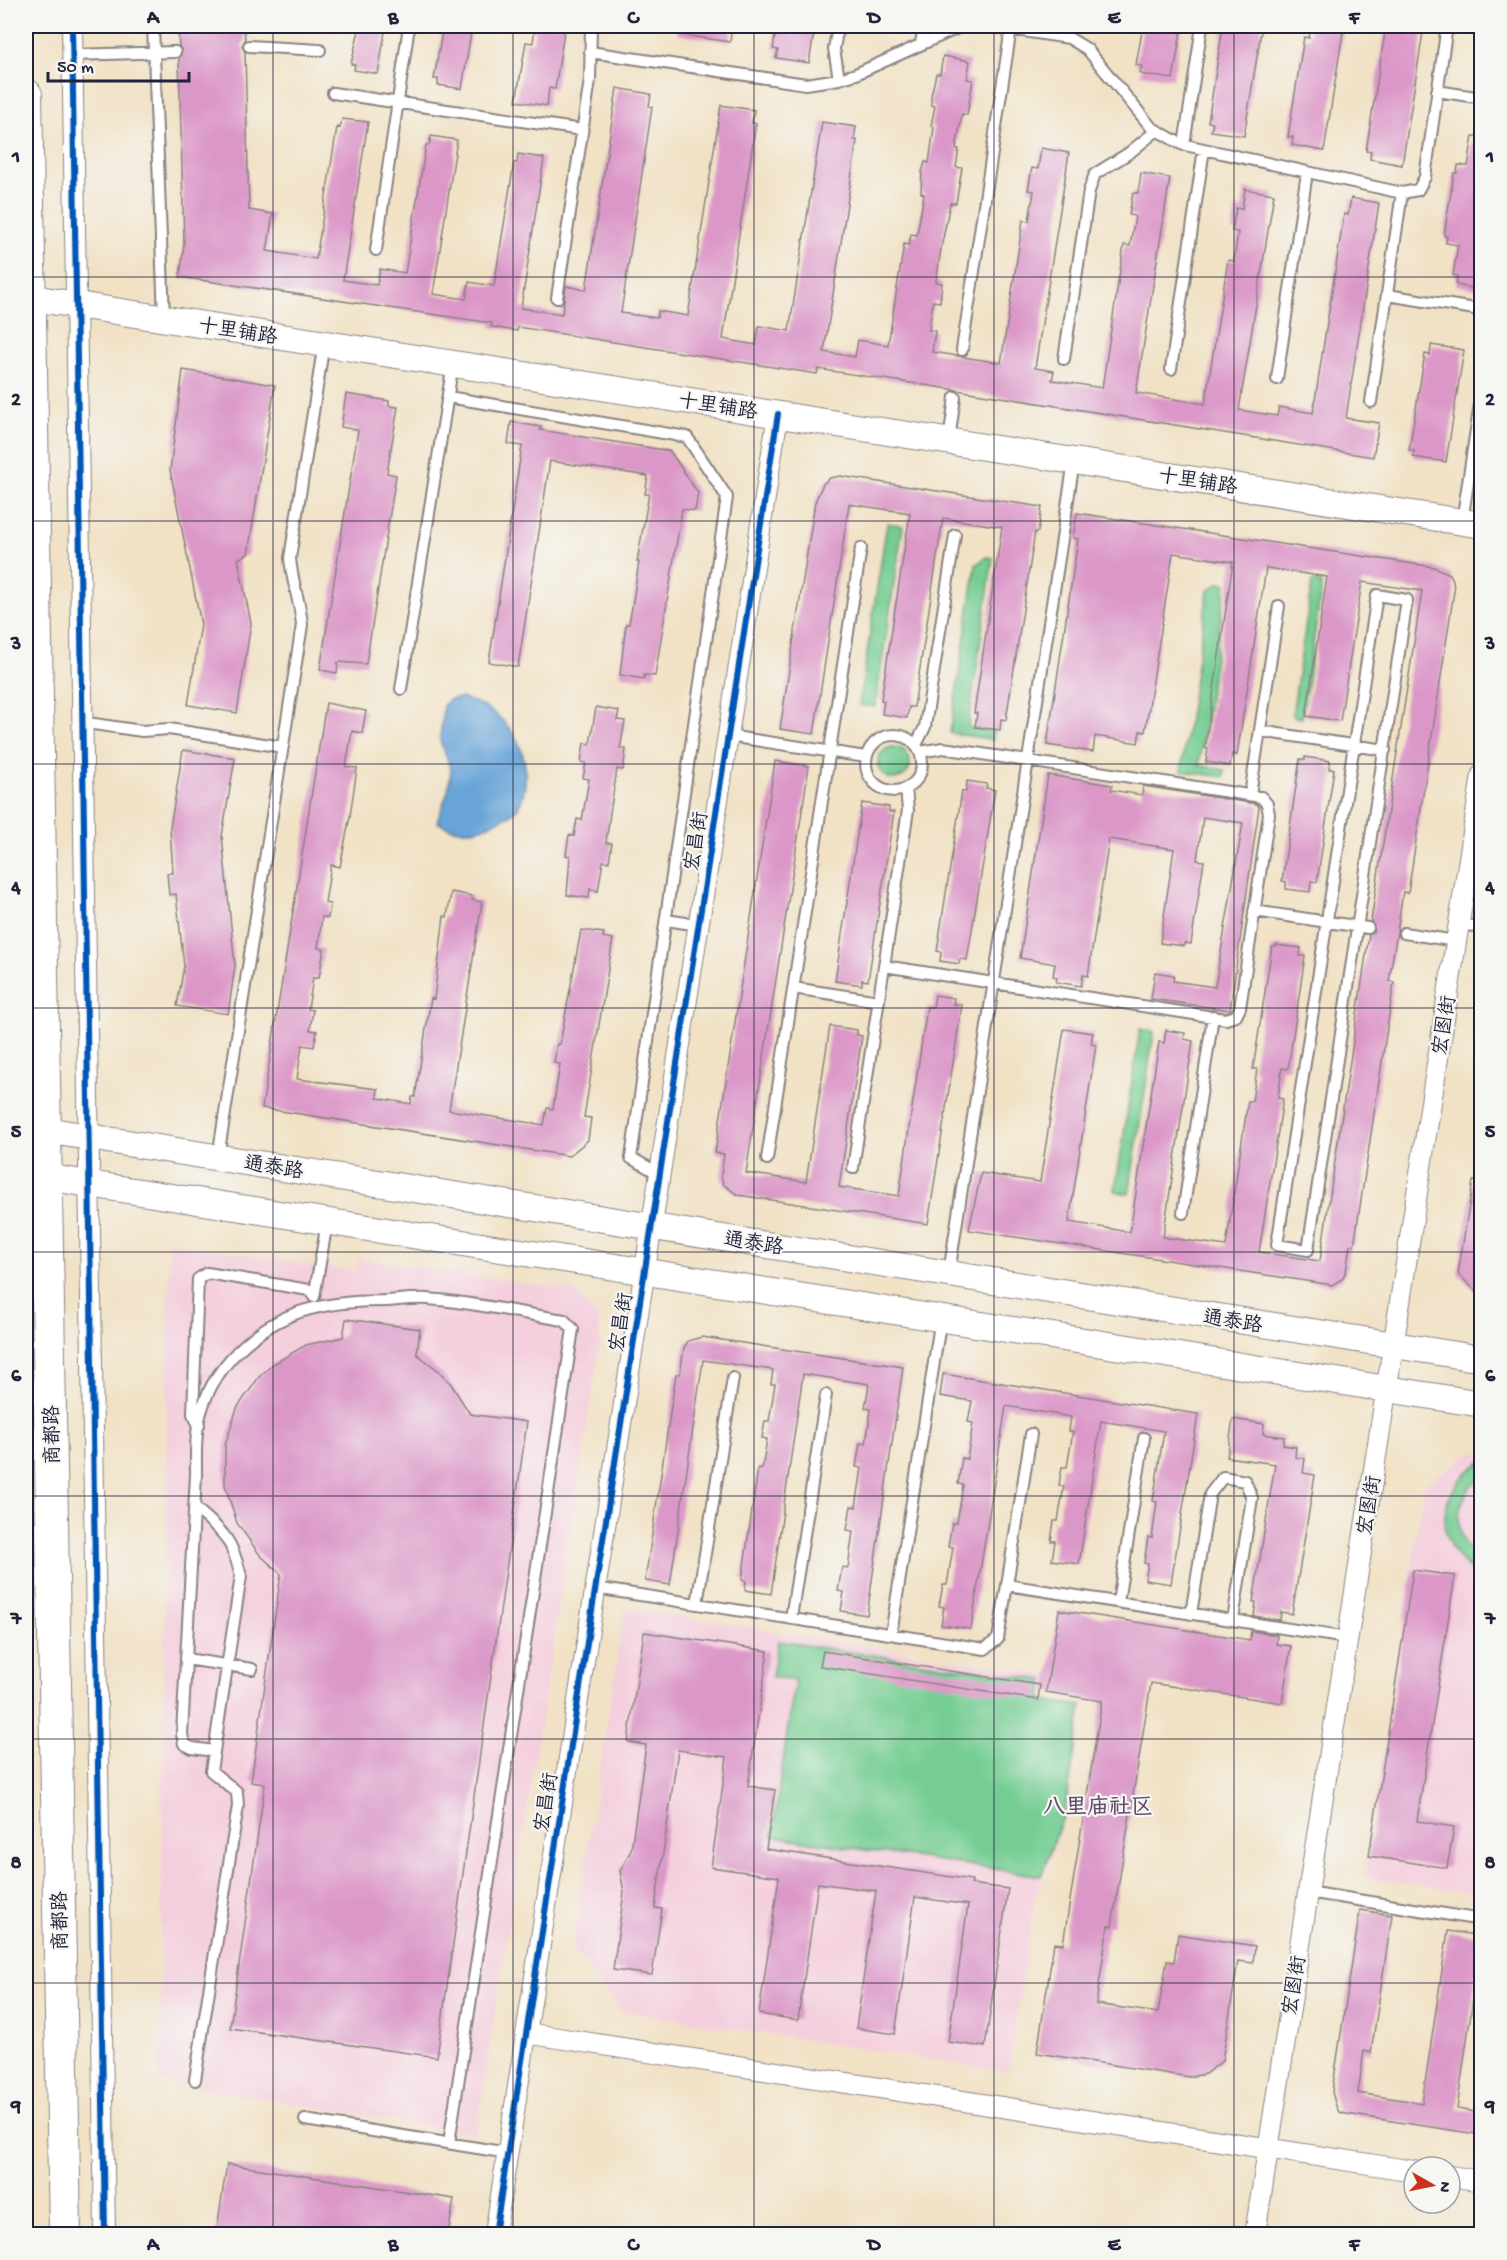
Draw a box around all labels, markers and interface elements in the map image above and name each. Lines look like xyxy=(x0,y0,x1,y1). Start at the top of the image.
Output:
text: A xyxy=(146,8,161,31)
text: B xyxy=(387,8,399,31)
text: C xyxy=(627,8,641,31)
text: D xyxy=(865,8,881,31)
text: E xyxy=(1108,8,1122,31)
text: F xyxy=(1348,8,1361,31)
scale bar xyxy=(48,45,189,83)
text: 50 m xyxy=(57,58,94,79)
text: 1 xyxy=(11,147,20,170)
text: 1 xyxy=(1485,147,1494,170)
street label: 十里铺路 xyxy=(196,314,280,351)
street label: 十里铺路 xyxy=(676,389,760,426)
text: 2 xyxy=(11,390,21,413)
text: 2 xyxy=(1485,390,1495,413)
street label: 十里铺路 xyxy=(1156,464,1240,501)
text: 3 xyxy=(10,634,21,657)
text: 3 xyxy=(1484,634,1495,657)
street label: 宏昌街 xyxy=(681,810,715,873)
text: 4 xyxy=(10,878,21,901)
text: 4 xyxy=(1484,878,1495,901)
street label: 宏图街 xyxy=(1429,994,1463,1057)
text: 5 xyxy=(11,1122,22,1145)
text: 5 xyxy=(1485,1122,1496,1145)
street label: 通泰路 xyxy=(242,1151,306,1186)
street label: 通泰路 xyxy=(722,1227,786,1262)
street label: 宏昌街 xyxy=(606,1291,640,1354)
street label: 通泰路 xyxy=(1201,1305,1265,1340)
text: 6 xyxy=(11,1366,22,1389)
text: 6 xyxy=(1485,1366,1496,1389)
street label: 商都路 xyxy=(40,1404,67,1465)
street label: 宏图街 xyxy=(1354,1474,1388,1537)
text: 7 xyxy=(10,1609,23,1632)
text: 7 xyxy=(1484,1609,1497,1632)
street label: 宏昌街 xyxy=(531,1771,565,1834)
district label: 八里庙社区 xyxy=(1043,1794,1153,1822)
text: 8 xyxy=(11,1853,22,1876)
text: 8 xyxy=(1485,1853,1496,1876)
street label: 商都路 xyxy=(48,1890,75,1951)
street label: 宏图街 xyxy=(1279,1954,1313,2017)
text: 9 xyxy=(10,2097,21,2120)
text: 9 xyxy=(1484,2097,1495,2120)
north arrow xyxy=(1402,2155,1462,2215)
text: N xyxy=(1433,2180,1454,2194)
text: A xyxy=(146,2235,161,2258)
text: B xyxy=(387,2235,399,2258)
text: C xyxy=(627,2235,641,2258)
text: D xyxy=(865,2235,881,2258)
text: E xyxy=(1108,2235,1122,2258)
text: F xyxy=(1348,2235,1361,2258)

